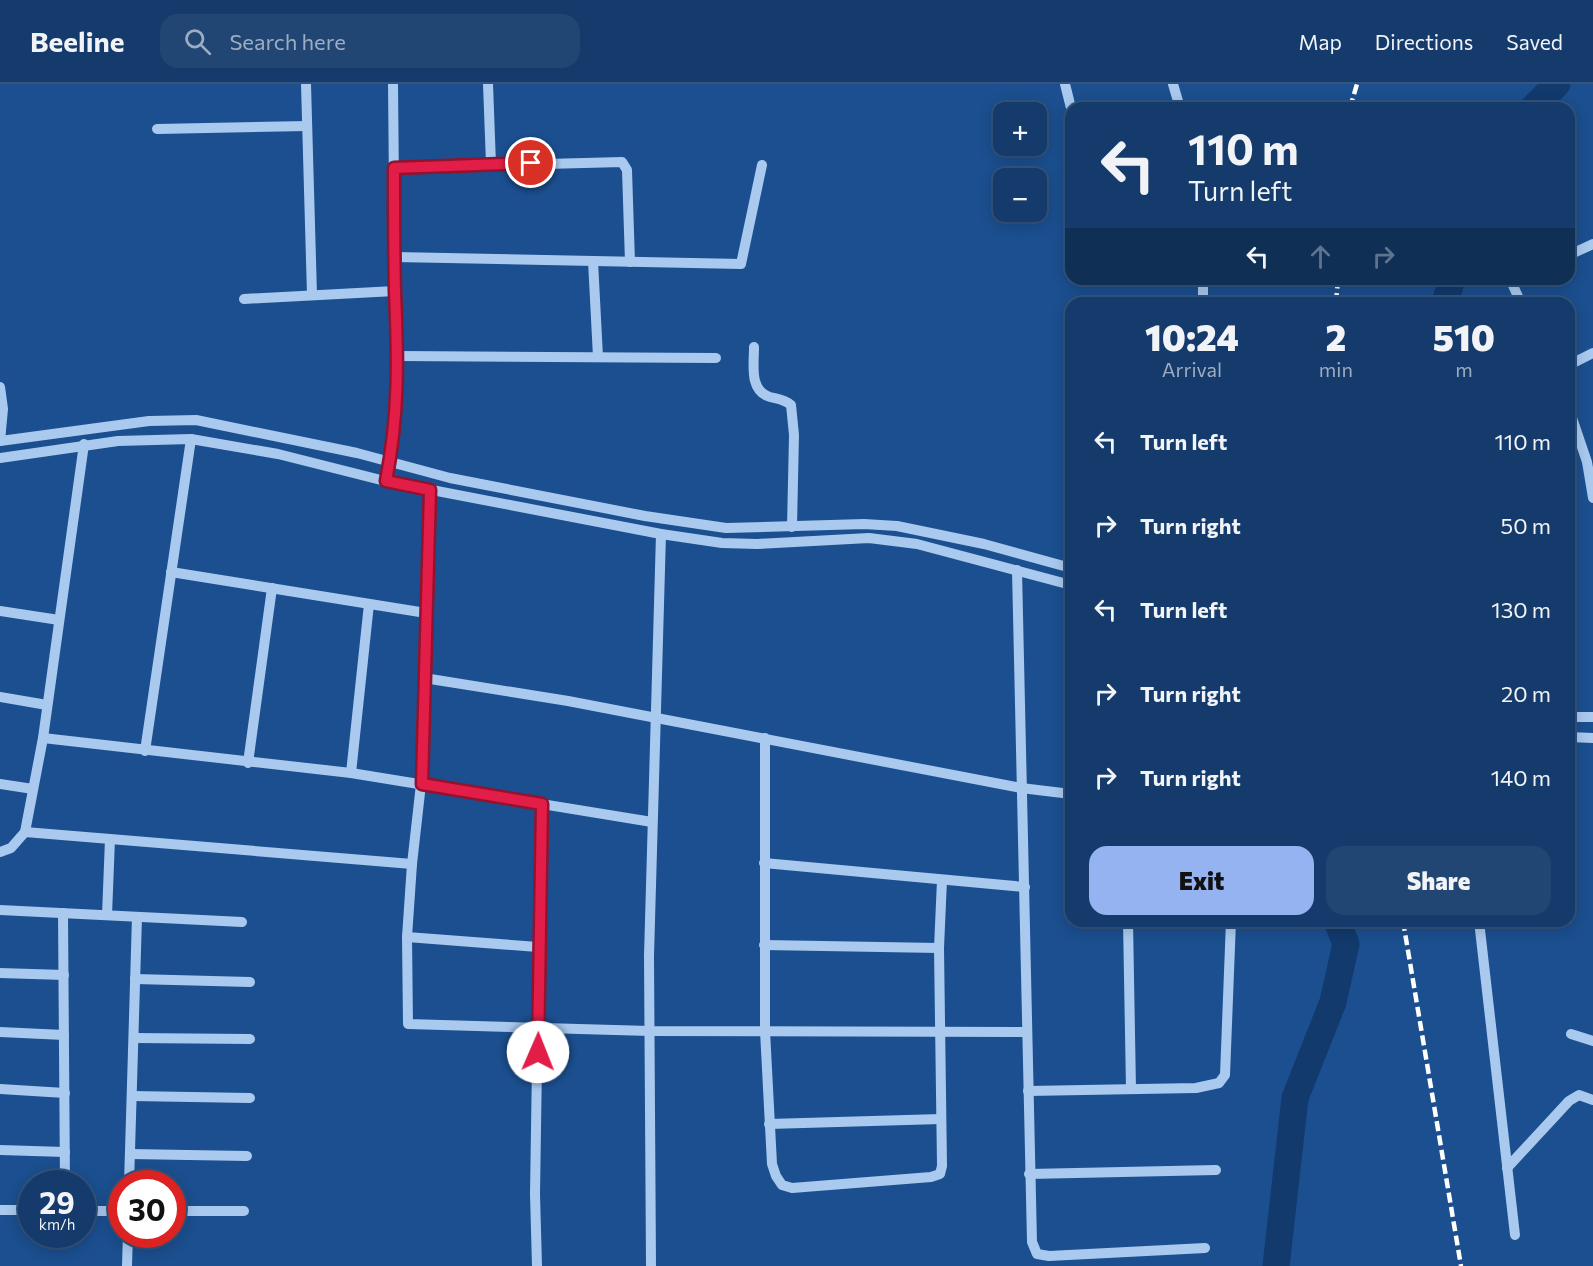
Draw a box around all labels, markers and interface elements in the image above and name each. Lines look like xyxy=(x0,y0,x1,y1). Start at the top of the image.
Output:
search box xyxy=(160,14,580,68)
text: Beeline xyxy=(30,24,124,58)
icon: search xyxy=(181,25,214,58)
text: Search here xyxy=(229,28,346,55)
text: Map xyxy=(1299,29,1342,54)
text: Directions xyxy=(1375,29,1473,54)
text: Saved xyxy=(1506,29,1563,54)
map controls xyxy=(993,102,1047,222)
button: + xyxy=(993,102,1047,156)
text: 110 m xyxy=(1188,122,1299,174)
icon: left xyxy=(1089,126,1167,204)
pin xyxy=(505,137,556,188)
icon: arrive xyxy=(514,146,547,179)
button: − xyxy=(993,168,1047,222)
text: Turn left xyxy=(1188,174,1292,207)
icon: left xyxy=(1241,240,1274,273)
icon: ahead xyxy=(1304,240,1337,273)
icon: right xyxy=(1367,240,1400,273)
text: 10:24 xyxy=(1145,314,1239,358)
text: 2 xyxy=(1325,314,1346,358)
text: 510 xyxy=(1433,314,1495,358)
text: Arrival xyxy=(1162,357,1222,381)
text: min xyxy=(1319,357,1353,381)
text: m xyxy=(1455,357,1473,381)
icon: left xyxy=(1089,425,1122,458)
text: Turn left xyxy=(1140,428,1227,455)
text: 110 m xyxy=(1494,428,1551,455)
icon: right xyxy=(1089,509,1122,542)
text: Turn right xyxy=(1140,512,1241,539)
text: 50 m xyxy=(1501,512,1551,539)
icon: left xyxy=(1089,593,1122,626)
text: Turn left xyxy=(1140,596,1227,623)
text: 130 m xyxy=(1491,596,1551,623)
icon: right xyxy=(1089,677,1122,710)
text: Turn right xyxy=(1140,680,1241,707)
text: 20 m xyxy=(1501,680,1551,707)
icon: right xyxy=(1089,761,1122,794)
text: Turn right xyxy=(1140,764,1241,791)
text: 140 m xyxy=(1491,764,1551,791)
button: Exit xyxy=(1089,846,1314,915)
button: Share xyxy=(1326,846,1551,915)
position arrow xyxy=(506,1020,570,1084)
speed limit sign: 30 xyxy=(108,1170,186,1248)
text: 29 xyxy=(39,1183,75,1220)
text: km/h xyxy=(39,1215,75,1233)

